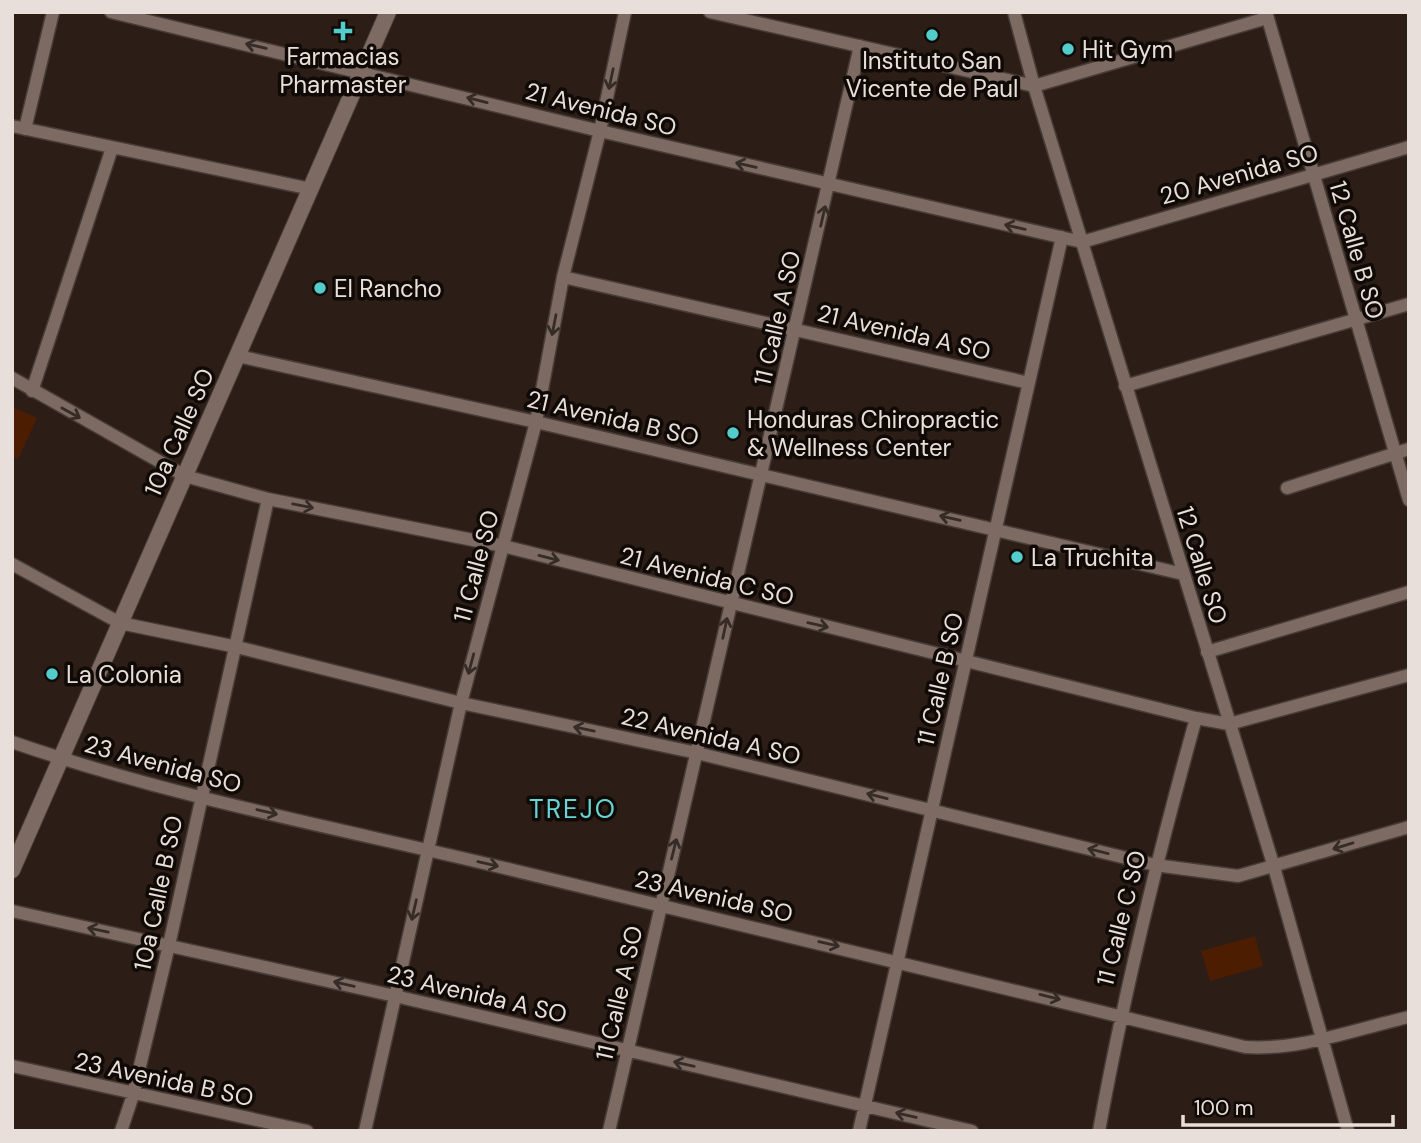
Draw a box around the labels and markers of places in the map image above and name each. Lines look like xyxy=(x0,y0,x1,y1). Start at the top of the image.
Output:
marker: Farmacias Pharmaster xyxy=(335,23,351,39)
marker: Instituto San Vicente de Paul xyxy=(924,27,940,43)
place label: Hit Gym xyxy=(1082,34,1173,65)
place label: Farmacias Pharmaster xyxy=(279,41,407,100)
marker: Hit Gym xyxy=(1060,41,1076,57)
place label: Instituto San Vicente de Paul xyxy=(846,45,1018,104)
place label: El Rancho xyxy=(334,273,442,304)
marker: El Rancho xyxy=(312,280,328,296)
place label: Honduras Chiropractic & Wellness Center xyxy=(747,404,999,463)
marker: Honduras Chiropractic & Wellness Center xyxy=(725,425,741,441)
place label: La Truchita xyxy=(1031,542,1154,573)
marker: La Truchita xyxy=(1009,549,1025,565)
place label: La Colonia xyxy=(66,659,182,690)
marker: La Colonia xyxy=(44,666,60,682)

